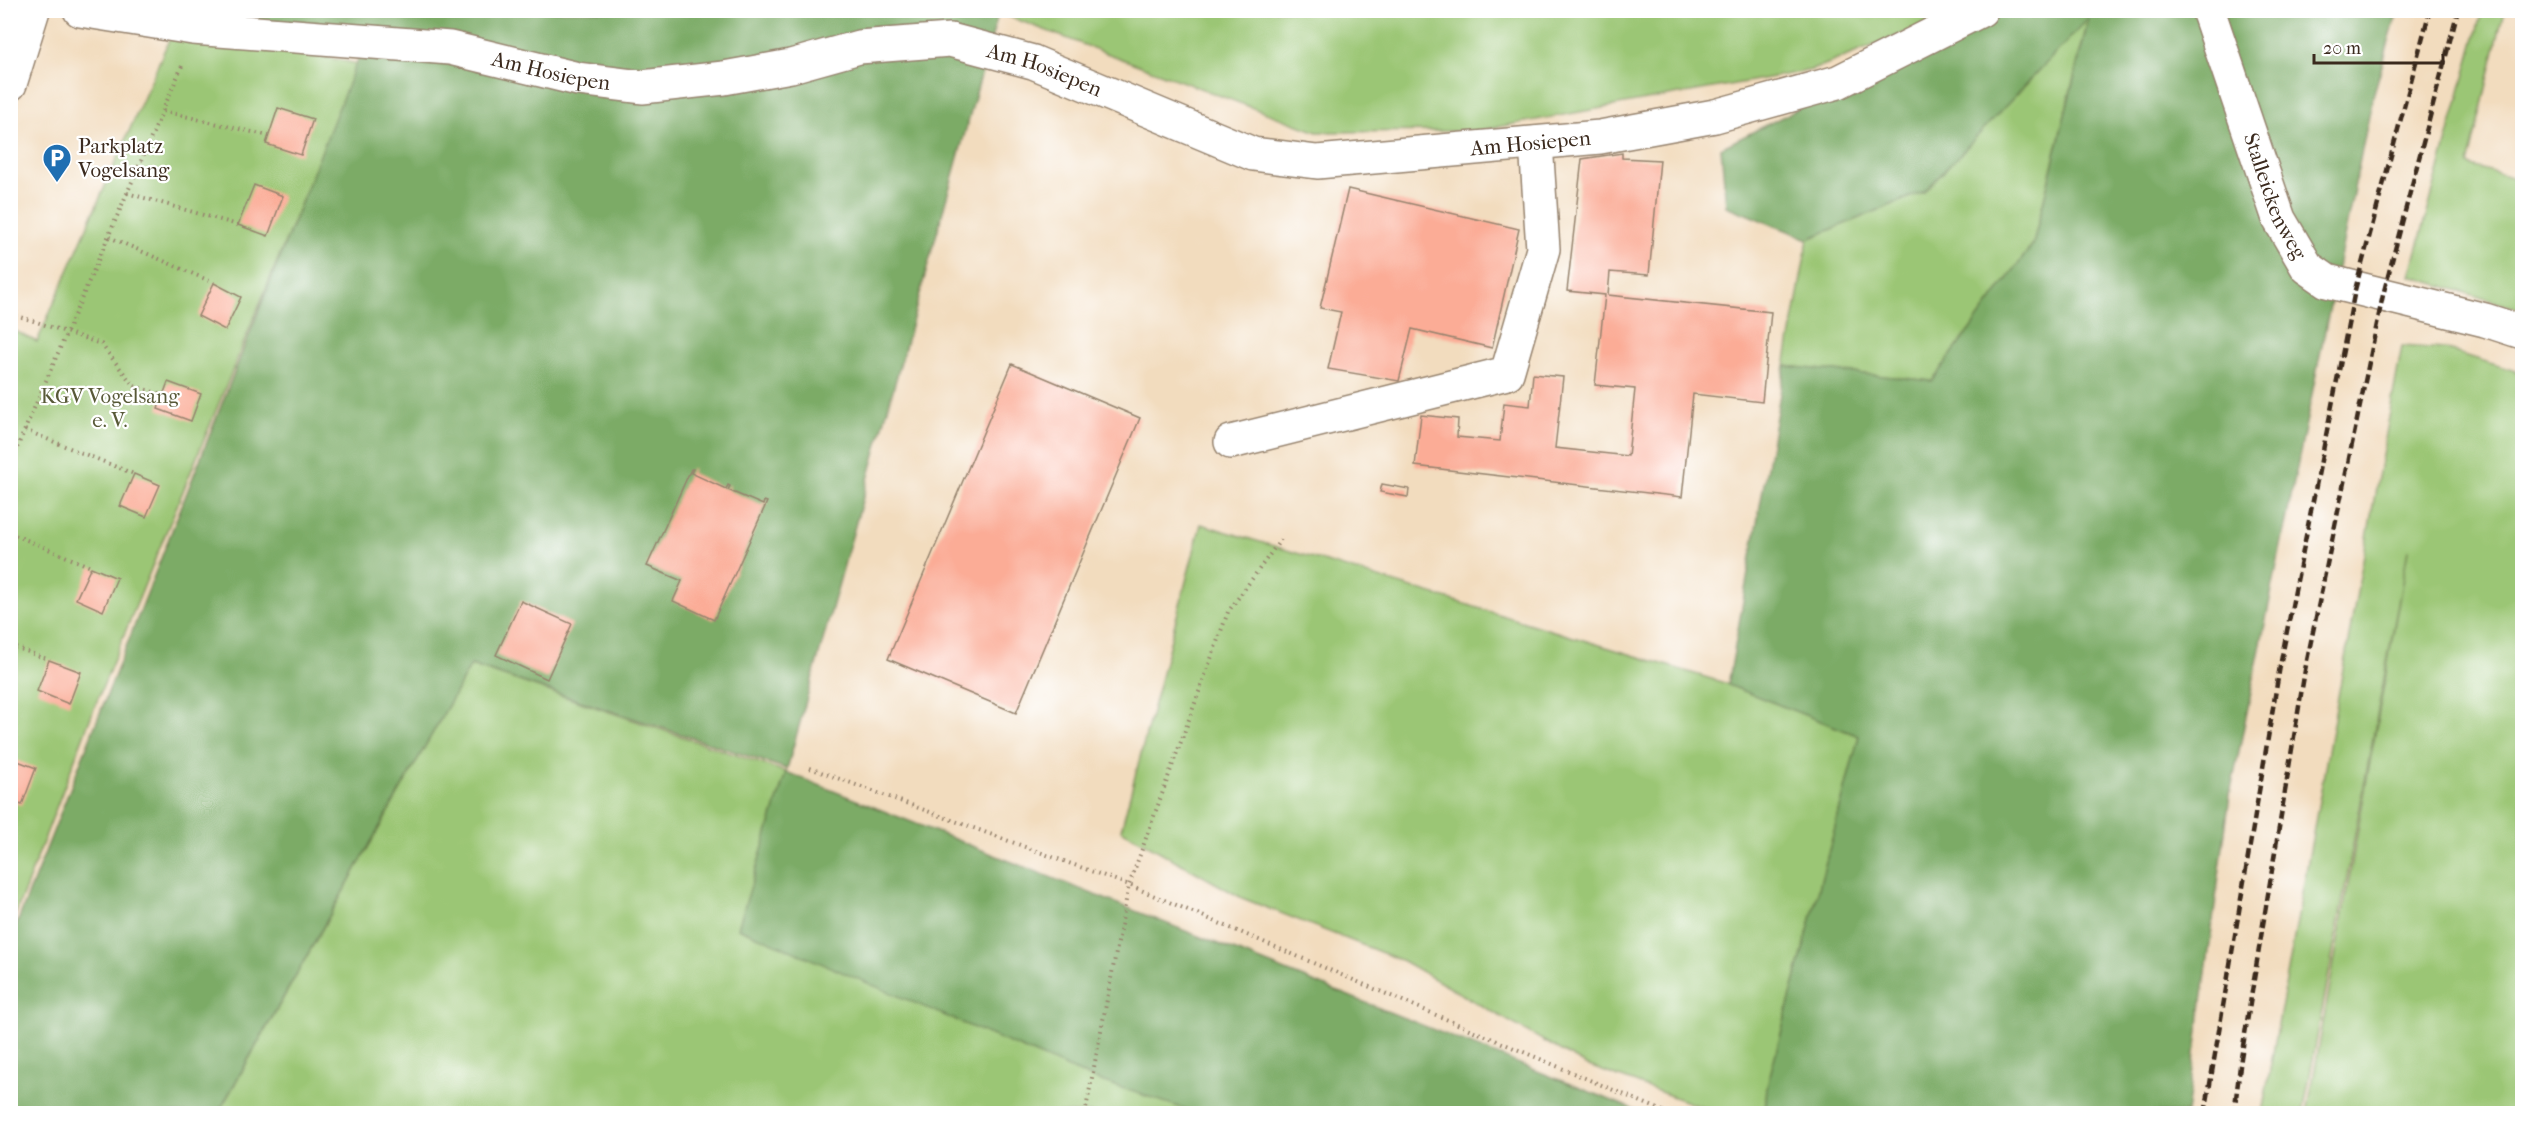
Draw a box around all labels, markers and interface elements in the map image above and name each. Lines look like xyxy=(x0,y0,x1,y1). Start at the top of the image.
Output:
scale bar xyxy=(2314,27,2443,65)
street label: Am Hosiepen xyxy=(983,38,1106,102)
text: 20 m xyxy=(2323,38,2361,59)
street label: Am Hosiepen xyxy=(488,46,612,95)
street label: Am Hosiepen xyxy=(1468,126,1592,160)
street label: Stalleickenweg xyxy=(2239,130,2312,264)
place label: Parkplatz Vogelsang xyxy=(77,134,170,182)
parking icon: Parkplatz Vogelsang xyxy=(41,142,73,184)
park label: KGV Vogelsang e. V. xyxy=(41,384,180,432)

